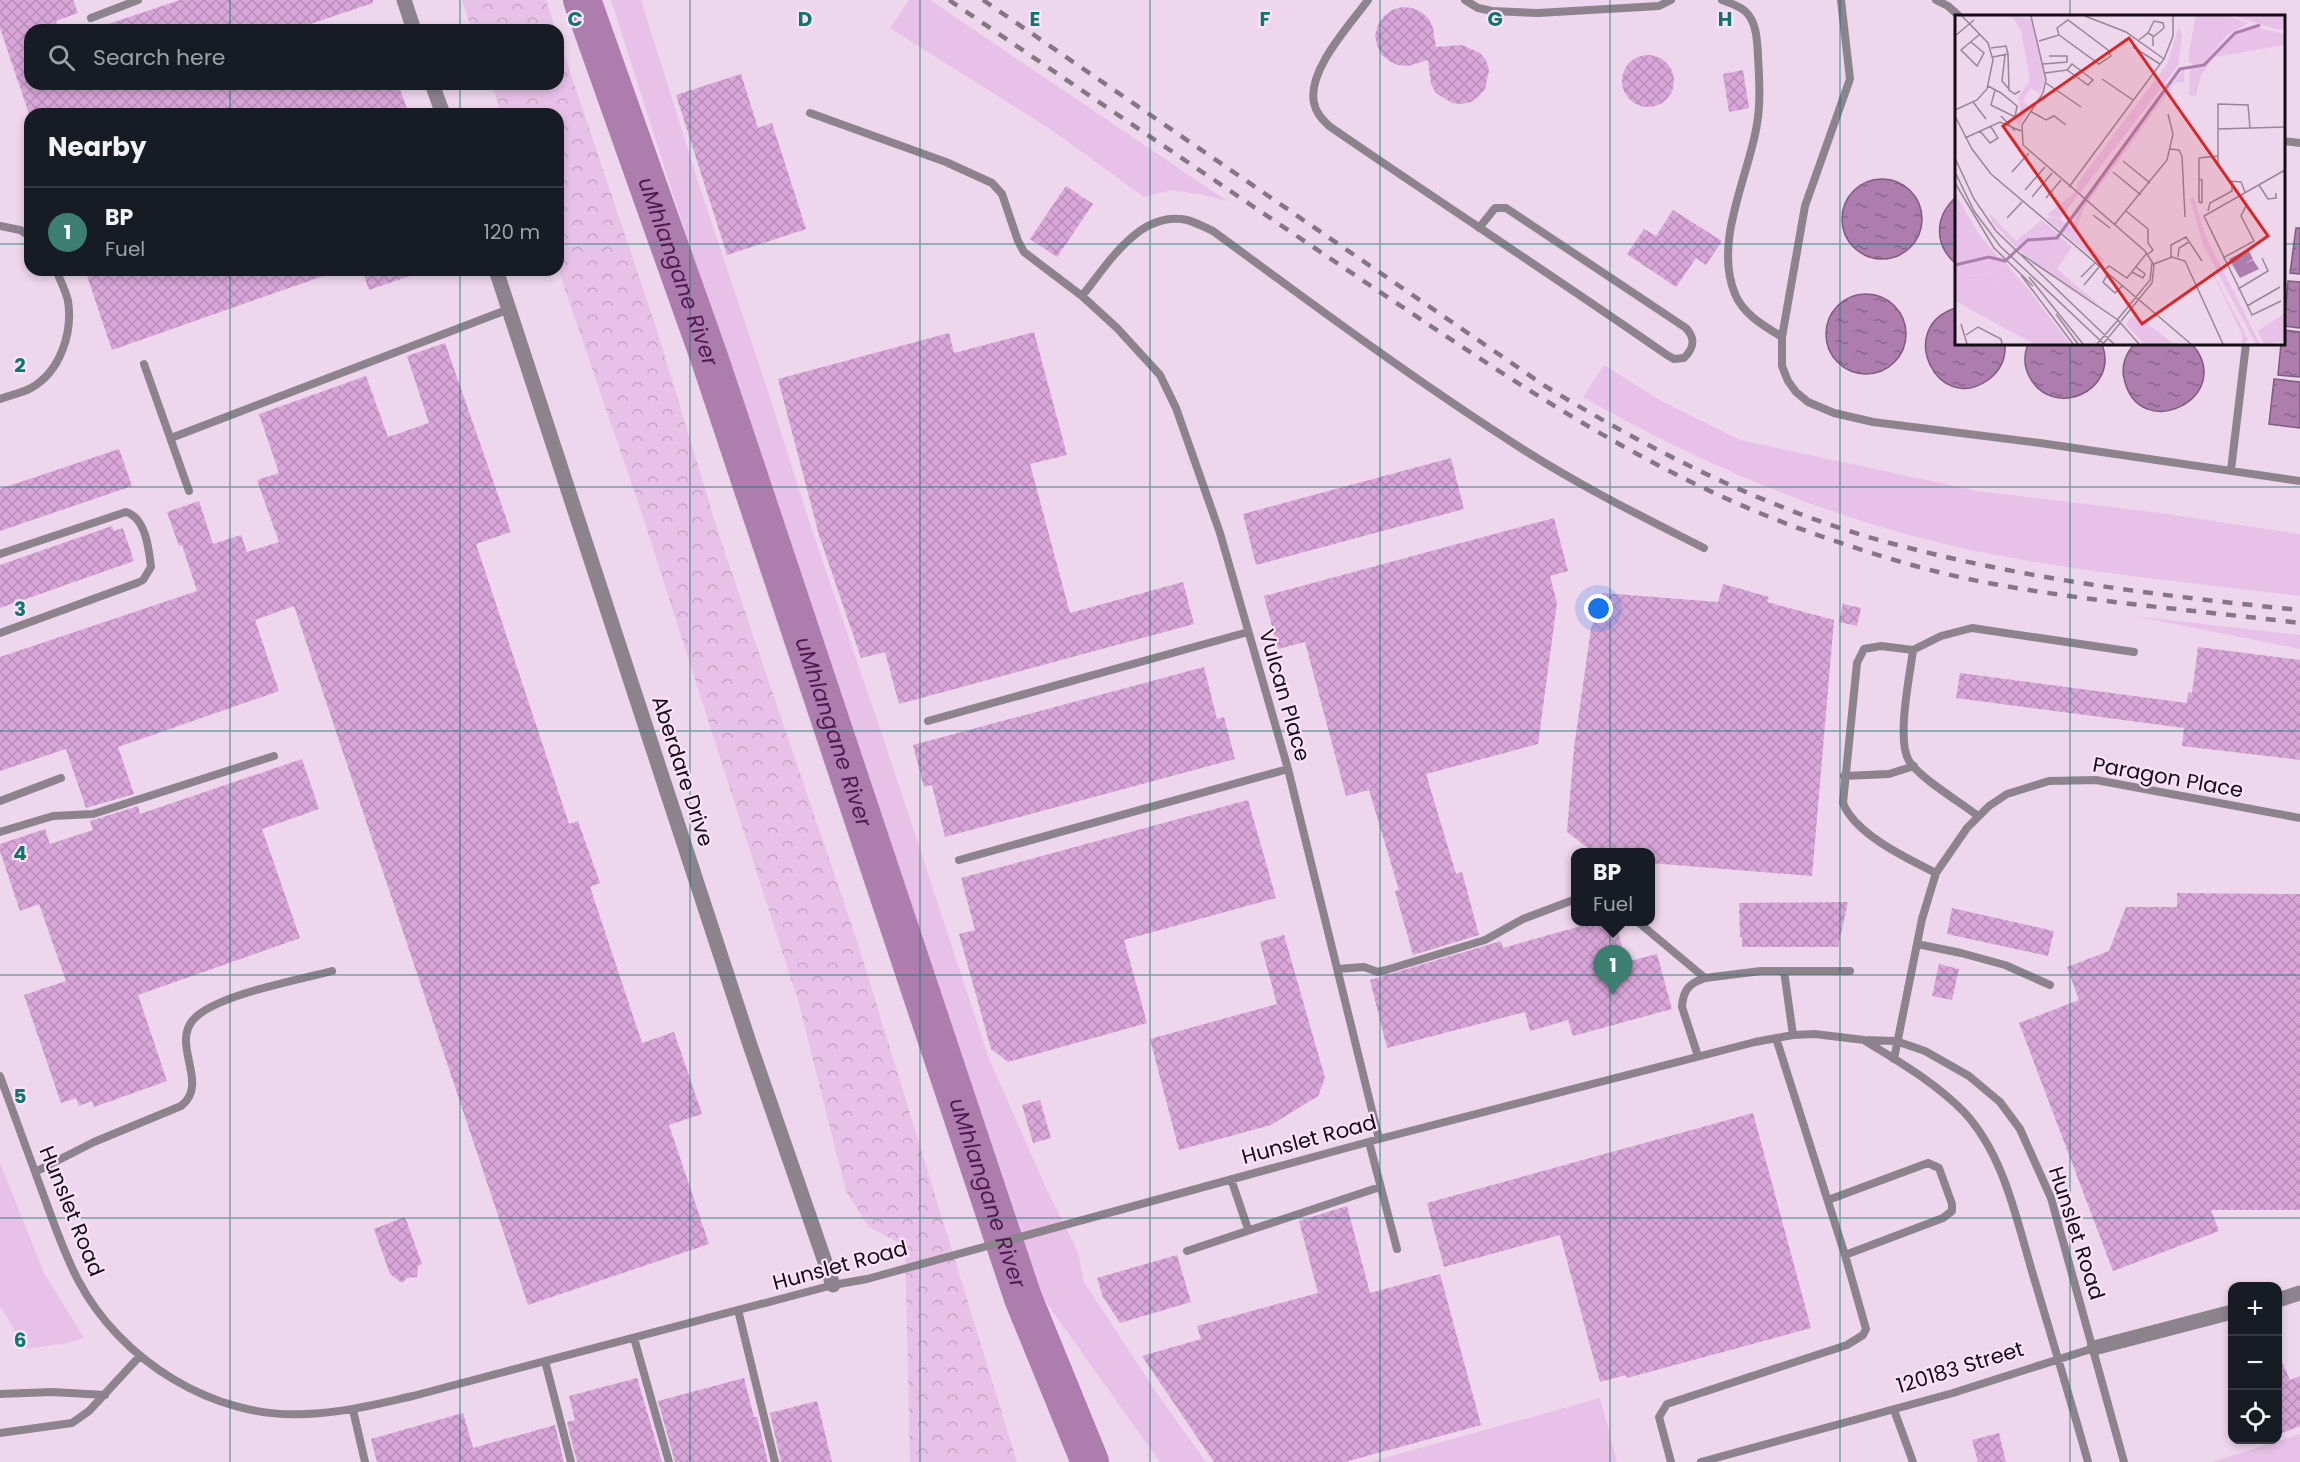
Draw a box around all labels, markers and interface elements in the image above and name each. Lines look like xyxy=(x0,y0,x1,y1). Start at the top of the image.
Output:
text: C xyxy=(567,5,583,33)
text: D xyxy=(798,5,812,33)
text: E xyxy=(1030,5,1040,33)
text: F xyxy=(1260,5,1271,33)
text: G xyxy=(1487,5,1503,33)
text: H xyxy=(1718,5,1732,33)
inset map xyxy=(1955,15,2285,345)
search box xyxy=(24,24,564,90)
icon: search xyxy=(45,41,78,74)
text: Search here xyxy=(93,42,226,73)
text: Nearby xyxy=(48,129,146,165)
water label: uMhlangane River xyxy=(631,173,727,371)
text: BP xyxy=(105,202,133,233)
text: 1 xyxy=(64,218,71,246)
text: 120 m xyxy=(484,218,540,246)
text: Fuel xyxy=(105,235,145,263)
text: 2 xyxy=(14,351,26,379)
your location xyxy=(1584,594,1613,623)
text: 3 xyxy=(14,595,26,623)
street label: Vulcan Place xyxy=(1252,626,1318,764)
water label: uMhlangane River xyxy=(788,633,880,832)
street label: Aberdare Drive xyxy=(645,692,721,850)
street label: Paragon Place xyxy=(2090,749,2246,805)
text: 4 xyxy=(13,839,27,867)
popup xyxy=(1571,848,1655,926)
text: BP xyxy=(1593,857,1621,888)
text: Fuel xyxy=(1593,890,1633,918)
pin: 1 xyxy=(1594,946,1632,995)
text: 5 xyxy=(14,1082,27,1110)
water label: uMhlangane River xyxy=(942,1094,1034,1293)
street label: Hunslet Road xyxy=(1238,1107,1380,1171)
street label: Hunslet Road xyxy=(33,1141,111,1281)
street label: Hunslet Road xyxy=(2042,1163,2112,1303)
street label: Hunslet Road xyxy=(769,1233,911,1297)
map controls xyxy=(2228,1282,2282,1444)
button: + xyxy=(2228,1282,2282,1336)
text: 6 xyxy=(14,1326,26,1354)
street label: 120183 Street xyxy=(1893,1334,2027,1400)
button: − xyxy=(2228,1336,2282,1390)
button: locate xyxy=(2228,1390,2282,1444)

